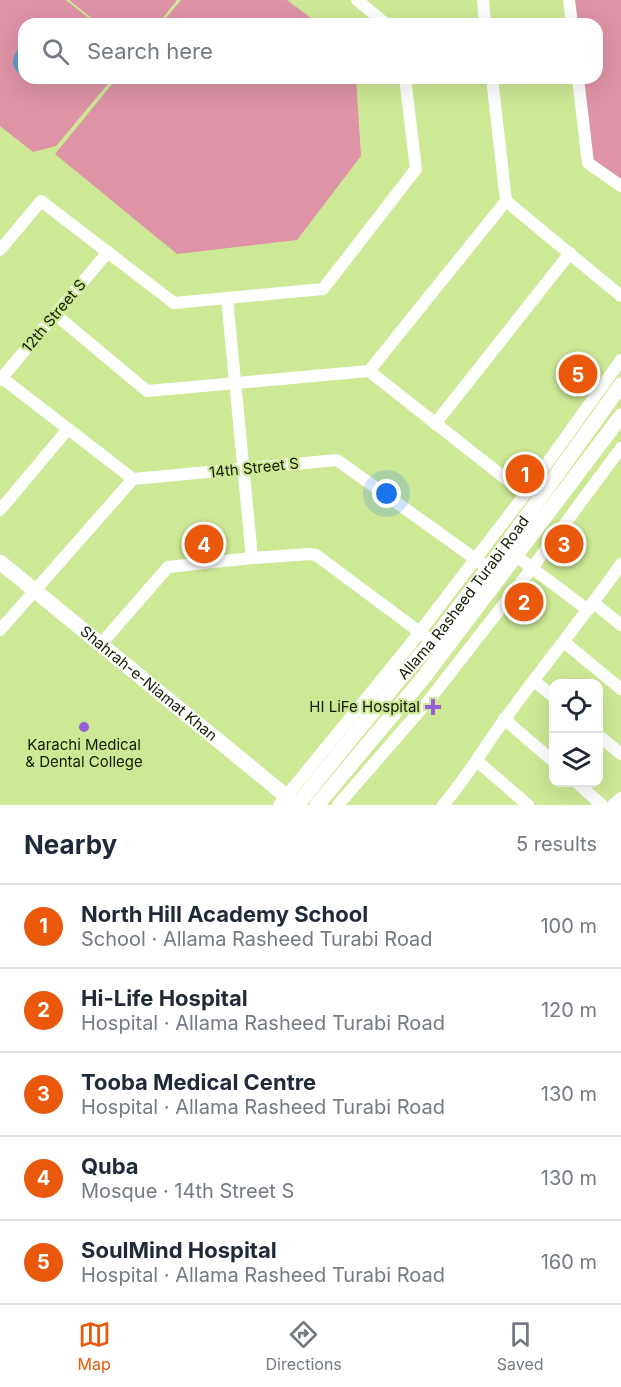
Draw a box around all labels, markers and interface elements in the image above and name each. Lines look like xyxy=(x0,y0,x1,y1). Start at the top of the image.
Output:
search box xyxy=(18,18,603,84)
icon: search xyxy=(39,35,72,68)
text: Search here xyxy=(87,38,213,64)
street label: 12th Street S xyxy=(18,275,90,356)
pin: 5 xyxy=(558,352,598,397)
pin: 1 xyxy=(506,452,544,496)
street label: 14th Street S xyxy=(208,453,300,482)
your location xyxy=(372,479,401,508)
street label: Allama Rasheed Turabi Road xyxy=(393,512,533,683)
pin: 4 xyxy=(184,522,224,566)
pin: 3 xyxy=(544,522,584,566)
pin: 2 xyxy=(504,580,544,624)
street label: Shahrah-e-Niamat Khan xyxy=(76,621,221,745)
map controls xyxy=(549,679,603,787)
button: locate xyxy=(549,679,603,733)
place label: HI LiFe Hospital xyxy=(309,697,420,716)
marker: HI LiFe Hospital xyxy=(424,698,442,716)
marker: Karachi Medical & Dental College xyxy=(77,720,91,734)
button: layers xyxy=(549,733,603,787)
place label: Karachi Medical & Dental College xyxy=(25,735,143,771)
text: Nearby xyxy=(24,829,117,860)
text: 5 results xyxy=(516,832,597,856)
text: North Hill Academy School xyxy=(81,901,368,927)
text: 1 xyxy=(39,914,48,938)
text: 100 m xyxy=(540,914,597,938)
text: School · Allama Rasheed Turabi Road xyxy=(81,927,433,951)
text: Hi-Life Hospital xyxy=(81,985,248,1011)
text: 2 xyxy=(37,998,50,1022)
text: 120 m xyxy=(541,998,597,1022)
text: Hospital · Allama Rasheed Turabi Road xyxy=(81,1011,445,1035)
text: Tooba Medical Centre xyxy=(81,1069,316,1095)
text: 3 xyxy=(37,1082,50,1106)
text: 130 m xyxy=(541,1082,597,1106)
text: Hospital · Allama Rasheed Turabi Road xyxy=(81,1095,445,1119)
text: Quba xyxy=(81,1153,139,1179)
text: 4 xyxy=(37,1166,50,1190)
text: 130 m xyxy=(541,1166,597,1190)
text: Mosque · 14th Street S xyxy=(81,1179,294,1203)
text: SoulMind Hospital xyxy=(81,1237,277,1263)
text: 5 xyxy=(37,1250,50,1274)
text: 160 m xyxy=(541,1250,597,1274)
text: Hospital · Allama Rasheed Turabi Road xyxy=(81,1263,445,1287)
tab: Map xyxy=(77,1318,111,1374)
tab: Directions xyxy=(266,1318,342,1374)
tab: Saved xyxy=(497,1318,544,1374)

